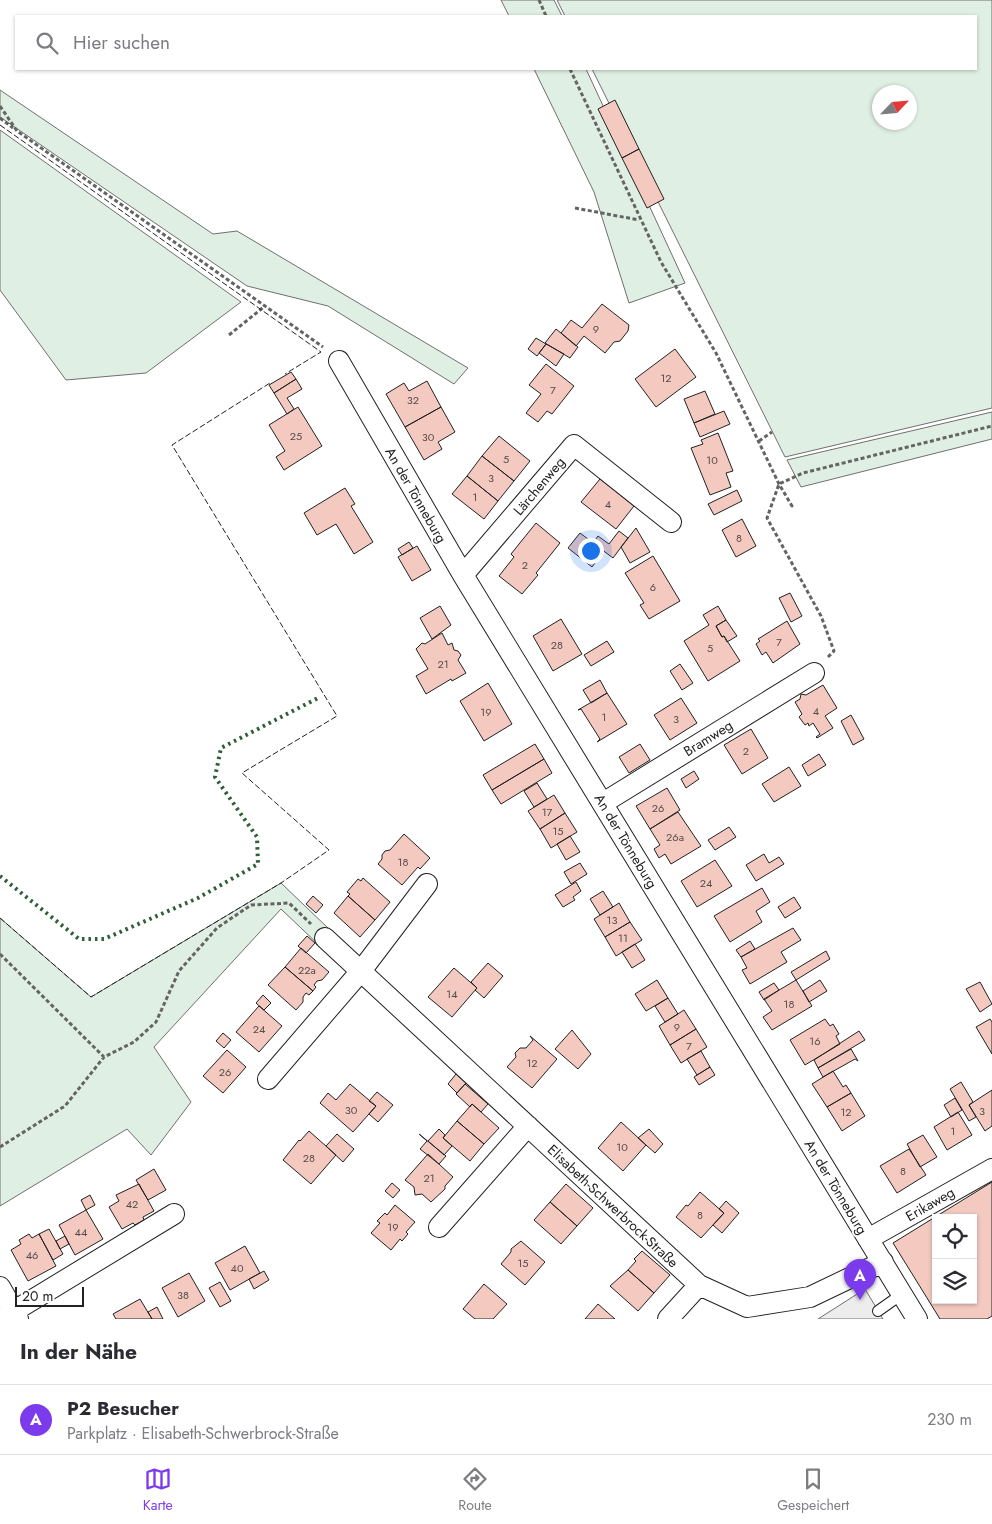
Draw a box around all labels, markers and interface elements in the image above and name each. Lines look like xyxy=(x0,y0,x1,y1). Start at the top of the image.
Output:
search box xyxy=(15,15,977,70)
icon: search xyxy=(33,29,61,57)
text: Hier suchen xyxy=(73,29,170,56)
north arrow xyxy=(872,85,917,130)
house number: 9 xyxy=(593,321,599,337)
house number: 12 xyxy=(660,370,672,386)
house number: 7 xyxy=(550,382,556,398)
house number: 32 xyxy=(407,392,419,408)
house number: 25 xyxy=(290,428,302,444)
house number: 30 xyxy=(422,429,435,445)
street label: An der Tönneburg xyxy=(380,443,452,547)
house number: 5 xyxy=(503,451,509,467)
street label: Lärchenweg xyxy=(509,452,569,520)
house number: 10 xyxy=(706,452,718,468)
house number: 3 xyxy=(488,470,494,486)
house number: 1 xyxy=(473,489,477,505)
house number: 4 xyxy=(605,496,612,512)
house number: 8 xyxy=(736,530,742,546)
your location xyxy=(578,538,604,564)
house number: 2 xyxy=(522,557,528,573)
house number: 6 xyxy=(650,579,656,595)
house number: 7 xyxy=(776,634,782,650)
house number: 28 xyxy=(551,637,563,653)
house number: 5 xyxy=(707,640,713,656)
house number: 21 xyxy=(437,656,449,672)
house number: 4 xyxy=(813,703,820,719)
house number: 19 xyxy=(480,704,492,720)
house number: 1 xyxy=(602,709,606,725)
house number: 3 xyxy=(673,711,679,727)
street label: Bramweg xyxy=(680,715,736,761)
house number: 2 xyxy=(743,743,749,759)
street label: An der Tönneburg xyxy=(590,790,662,892)
house number: 26 xyxy=(652,800,664,816)
house number: 17 xyxy=(542,804,553,820)
house number: 15 xyxy=(552,823,564,839)
house number: 26a xyxy=(666,829,684,845)
house number: 18 xyxy=(398,854,408,870)
house number: 24 xyxy=(700,875,713,891)
house number: 13 xyxy=(607,912,617,928)
house number: 11 xyxy=(618,930,628,946)
house number: 22a xyxy=(298,962,316,978)
house number: 14 xyxy=(446,986,458,1002)
house number: 18 xyxy=(784,996,794,1012)
house number: 9 xyxy=(674,1019,680,1035)
house number: 24 xyxy=(253,1021,266,1037)
house number: 16 xyxy=(809,1033,821,1049)
house number: 7 xyxy=(686,1038,692,1054)
house number: 12 xyxy=(526,1055,538,1071)
house number: 26 xyxy=(219,1064,231,1080)
house number: 30 xyxy=(345,1102,358,1118)
house number: 3 xyxy=(979,1103,985,1119)
house number: 12 xyxy=(840,1104,852,1120)
house number: 1 xyxy=(951,1123,955,1139)
street label: An der Tönneburg xyxy=(800,1136,872,1238)
house number: 10 xyxy=(616,1139,628,1155)
street label: Elisabeth-Schwerbrock-Straße xyxy=(543,1140,683,1272)
house number: 28 xyxy=(303,1150,315,1166)
house number: 8 xyxy=(900,1163,906,1179)
house number: 21 xyxy=(423,1170,435,1186)
street label: Erikaweg xyxy=(902,1182,958,1226)
house number: 42 xyxy=(126,1196,138,1212)
house number: 8 xyxy=(697,1207,703,1223)
map controls xyxy=(932,1214,977,1304)
button: locate xyxy=(932,1214,977,1259)
house number: 19 xyxy=(387,1219,399,1235)
house number: 44 xyxy=(75,1224,88,1240)
house number: 46 xyxy=(26,1247,38,1263)
house number: 15 xyxy=(517,1255,529,1271)
pin: A xyxy=(844,1259,876,1300)
button: layers xyxy=(932,1259,977,1304)
house number: 40 xyxy=(230,1260,244,1276)
scale bar xyxy=(15,1284,84,1307)
text: 20 m xyxy=(22,1286,54,1306)
house number: 38 xyxy=(177,1287,189,1303)
text: In der Nähe xyxy=(20,1337,137,1367)
text: P2 Besucher xyxy=(67,1395,179,1422)
text: A xyxy=(30,1408,42,1431)
text: 230 m xyxy=(927,1408,972,1431)
text: Parkplatz · Elisabeth-Schwerbrock-Straße xyxy=(67,1422,339,1445)
tab: Karte xyxy=(143,1465,173,1515)
tab: Route xyxy=(458,1465,492,1515)
tab: Gespeichert xyxy=(777,1465,849,1515)

